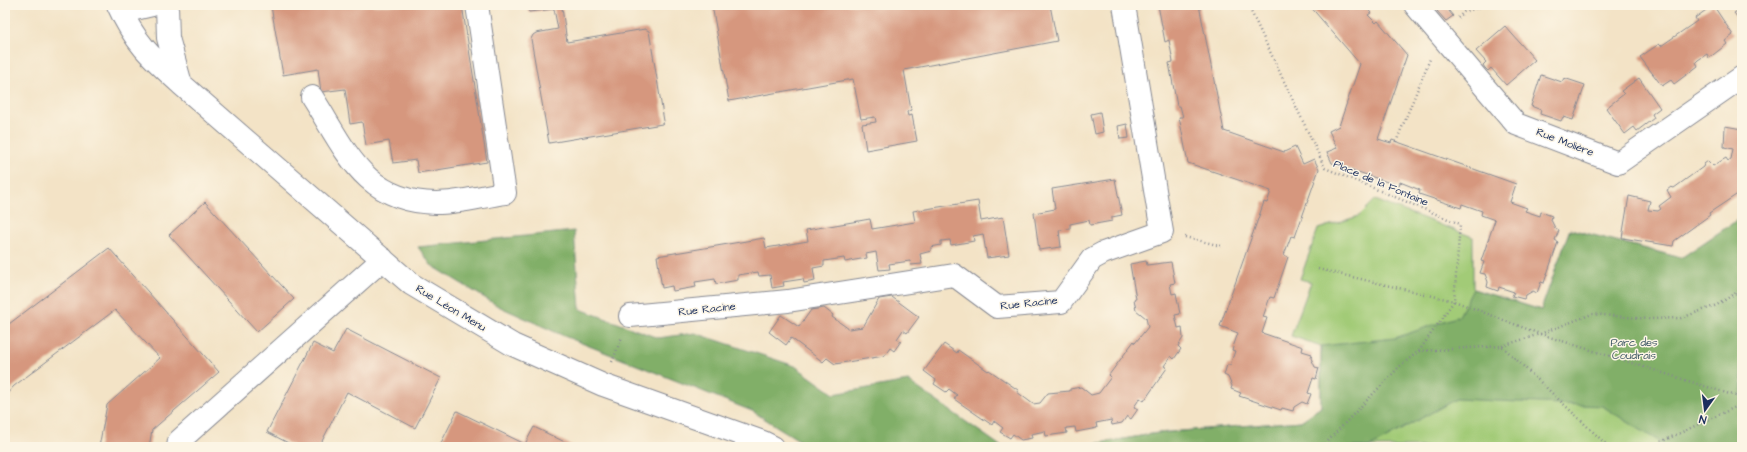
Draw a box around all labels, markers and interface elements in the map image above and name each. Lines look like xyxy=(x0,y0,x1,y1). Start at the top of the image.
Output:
street label: Rue Molière xyxy=(1534,124,1596,160)
street label: Place de la Fontaine xyxy=(1331,156,1431,210)
street label: Rue Léon Menu xyxy=(413,281,489,335)
street label: Rue Racine xyxy=(1000,293,1058,313)
street label: Rue Racine xyxy=(678,299,736,319)
park label: Parc des Coudrais xyxy=(1610,335,1658,363)
north arrow xyxy=(1685,390,1725,430)
text: N xyxy=(1697,411,1708,427)

